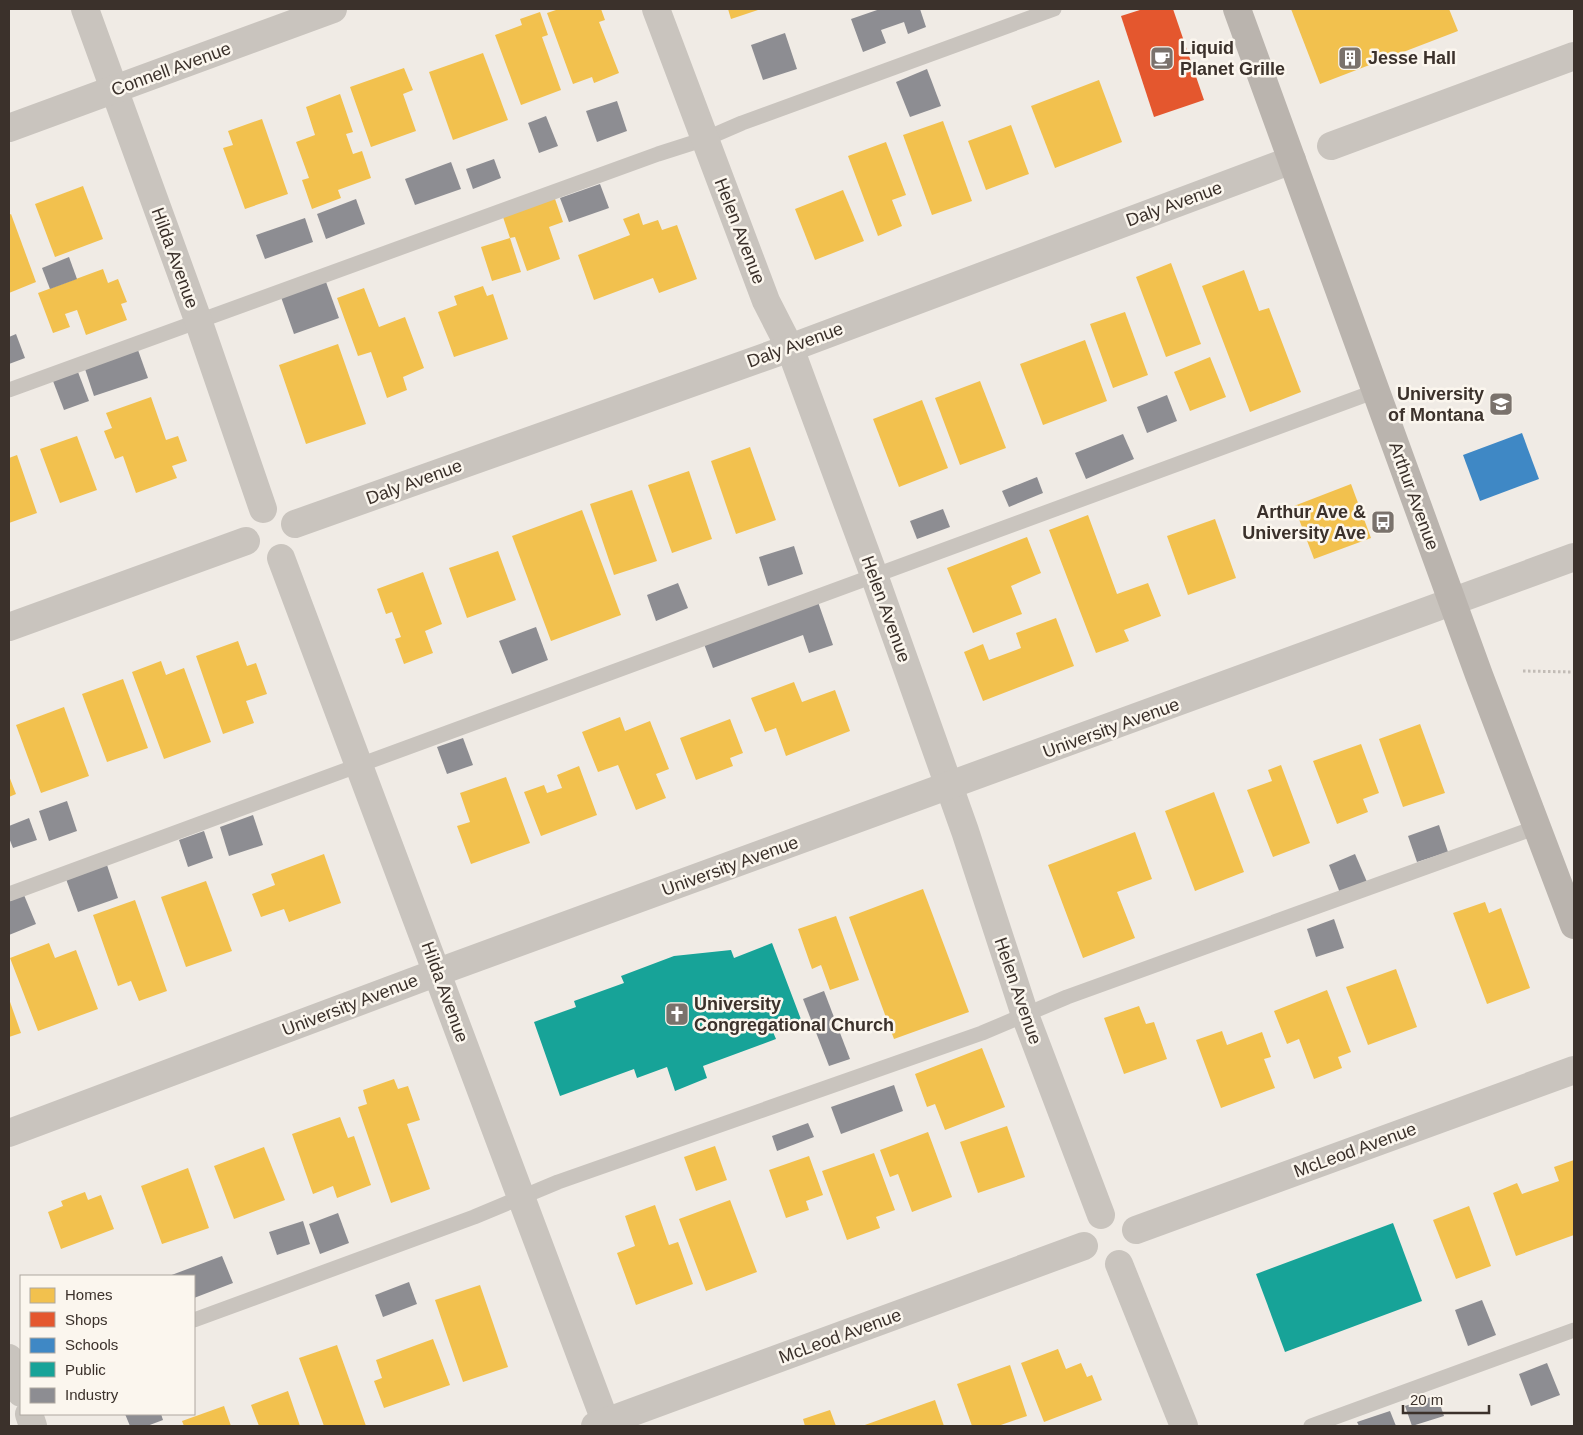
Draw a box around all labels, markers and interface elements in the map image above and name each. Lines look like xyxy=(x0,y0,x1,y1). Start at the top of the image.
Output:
street label: Connell Avenue xyxy=(108,38,234,100)
place label: Liquid Planet Grille xyxy=(1180,38,1285,79)
cafe icon: Liquid Planet Grille xyxy=(1149,45,1175,71)
building icon: Jesse Hall xyxy=(1337,45,1363,71)
place label: Jesse Hall xyxy=(1368,48,1456,68)
street label: Helen Avenue xyxy=(711,175,769,287)
street label: Daly Avenue xyxy=(1123,177,1225,231)
street label: Hilda Avenue xyxy=(148,205,202,311)
street label: Daly Avenue xyxy=(744,318,846,372)
place label: University of Montana xyxy=(1388,384,1485,425)
school or university icon: University of Montana xyxy=(1488,391,1514,417)
street label: Arthur Avenue xyxy=(1385,439,1443,553)
street label: Daly Avenue xyxy=(363,455,465,509)
place label: Arthur Ave & University Ave xyxy=(1242,502,1366,543)
bus stop icon: Arthur Ave & University Ave xyxy=(1370,509,1396,535)
street label: Helen Avenue xyxy=(857,553,915,665)
street label: University Avenue xyxy=(1040,694,1182,762)
street label: University Avenue xyxy=(659,832,801,900)
street label: Helen Avenue xyxy=(990,935,1046,1047)
street label: Hilda Avenue xyxy=(418,939,472,1045)
street label: University Avenue xyxy=(279,970,421,1040)
place label: University Congregational Church xyxy=(694,994,894,1035)
church icon: University Congregational Church xyxy=(664,1001,690,1027)
street label: McLeod Avenue xyxy=(1291,1119,1419,1181)
legend xyxy=(20,1275,195,1415)
text: Homes xyxy=(65,1286,113,1303)
street label: McLeod Avenue xyxy=(776,1305,904,1367)
text: Shops xyxy=(65,1311,108,1328)
text: Schools xyxy=(65,1336,118,1353)
text: Public xyxy=(65,1361,106,1378)
scale bar xyxy=(1403,1382,1489,1414)
text: Industry xyxy=(65,1386,119,1403)
text: 20 m xyxy=(1410,1391,1443,1408)

